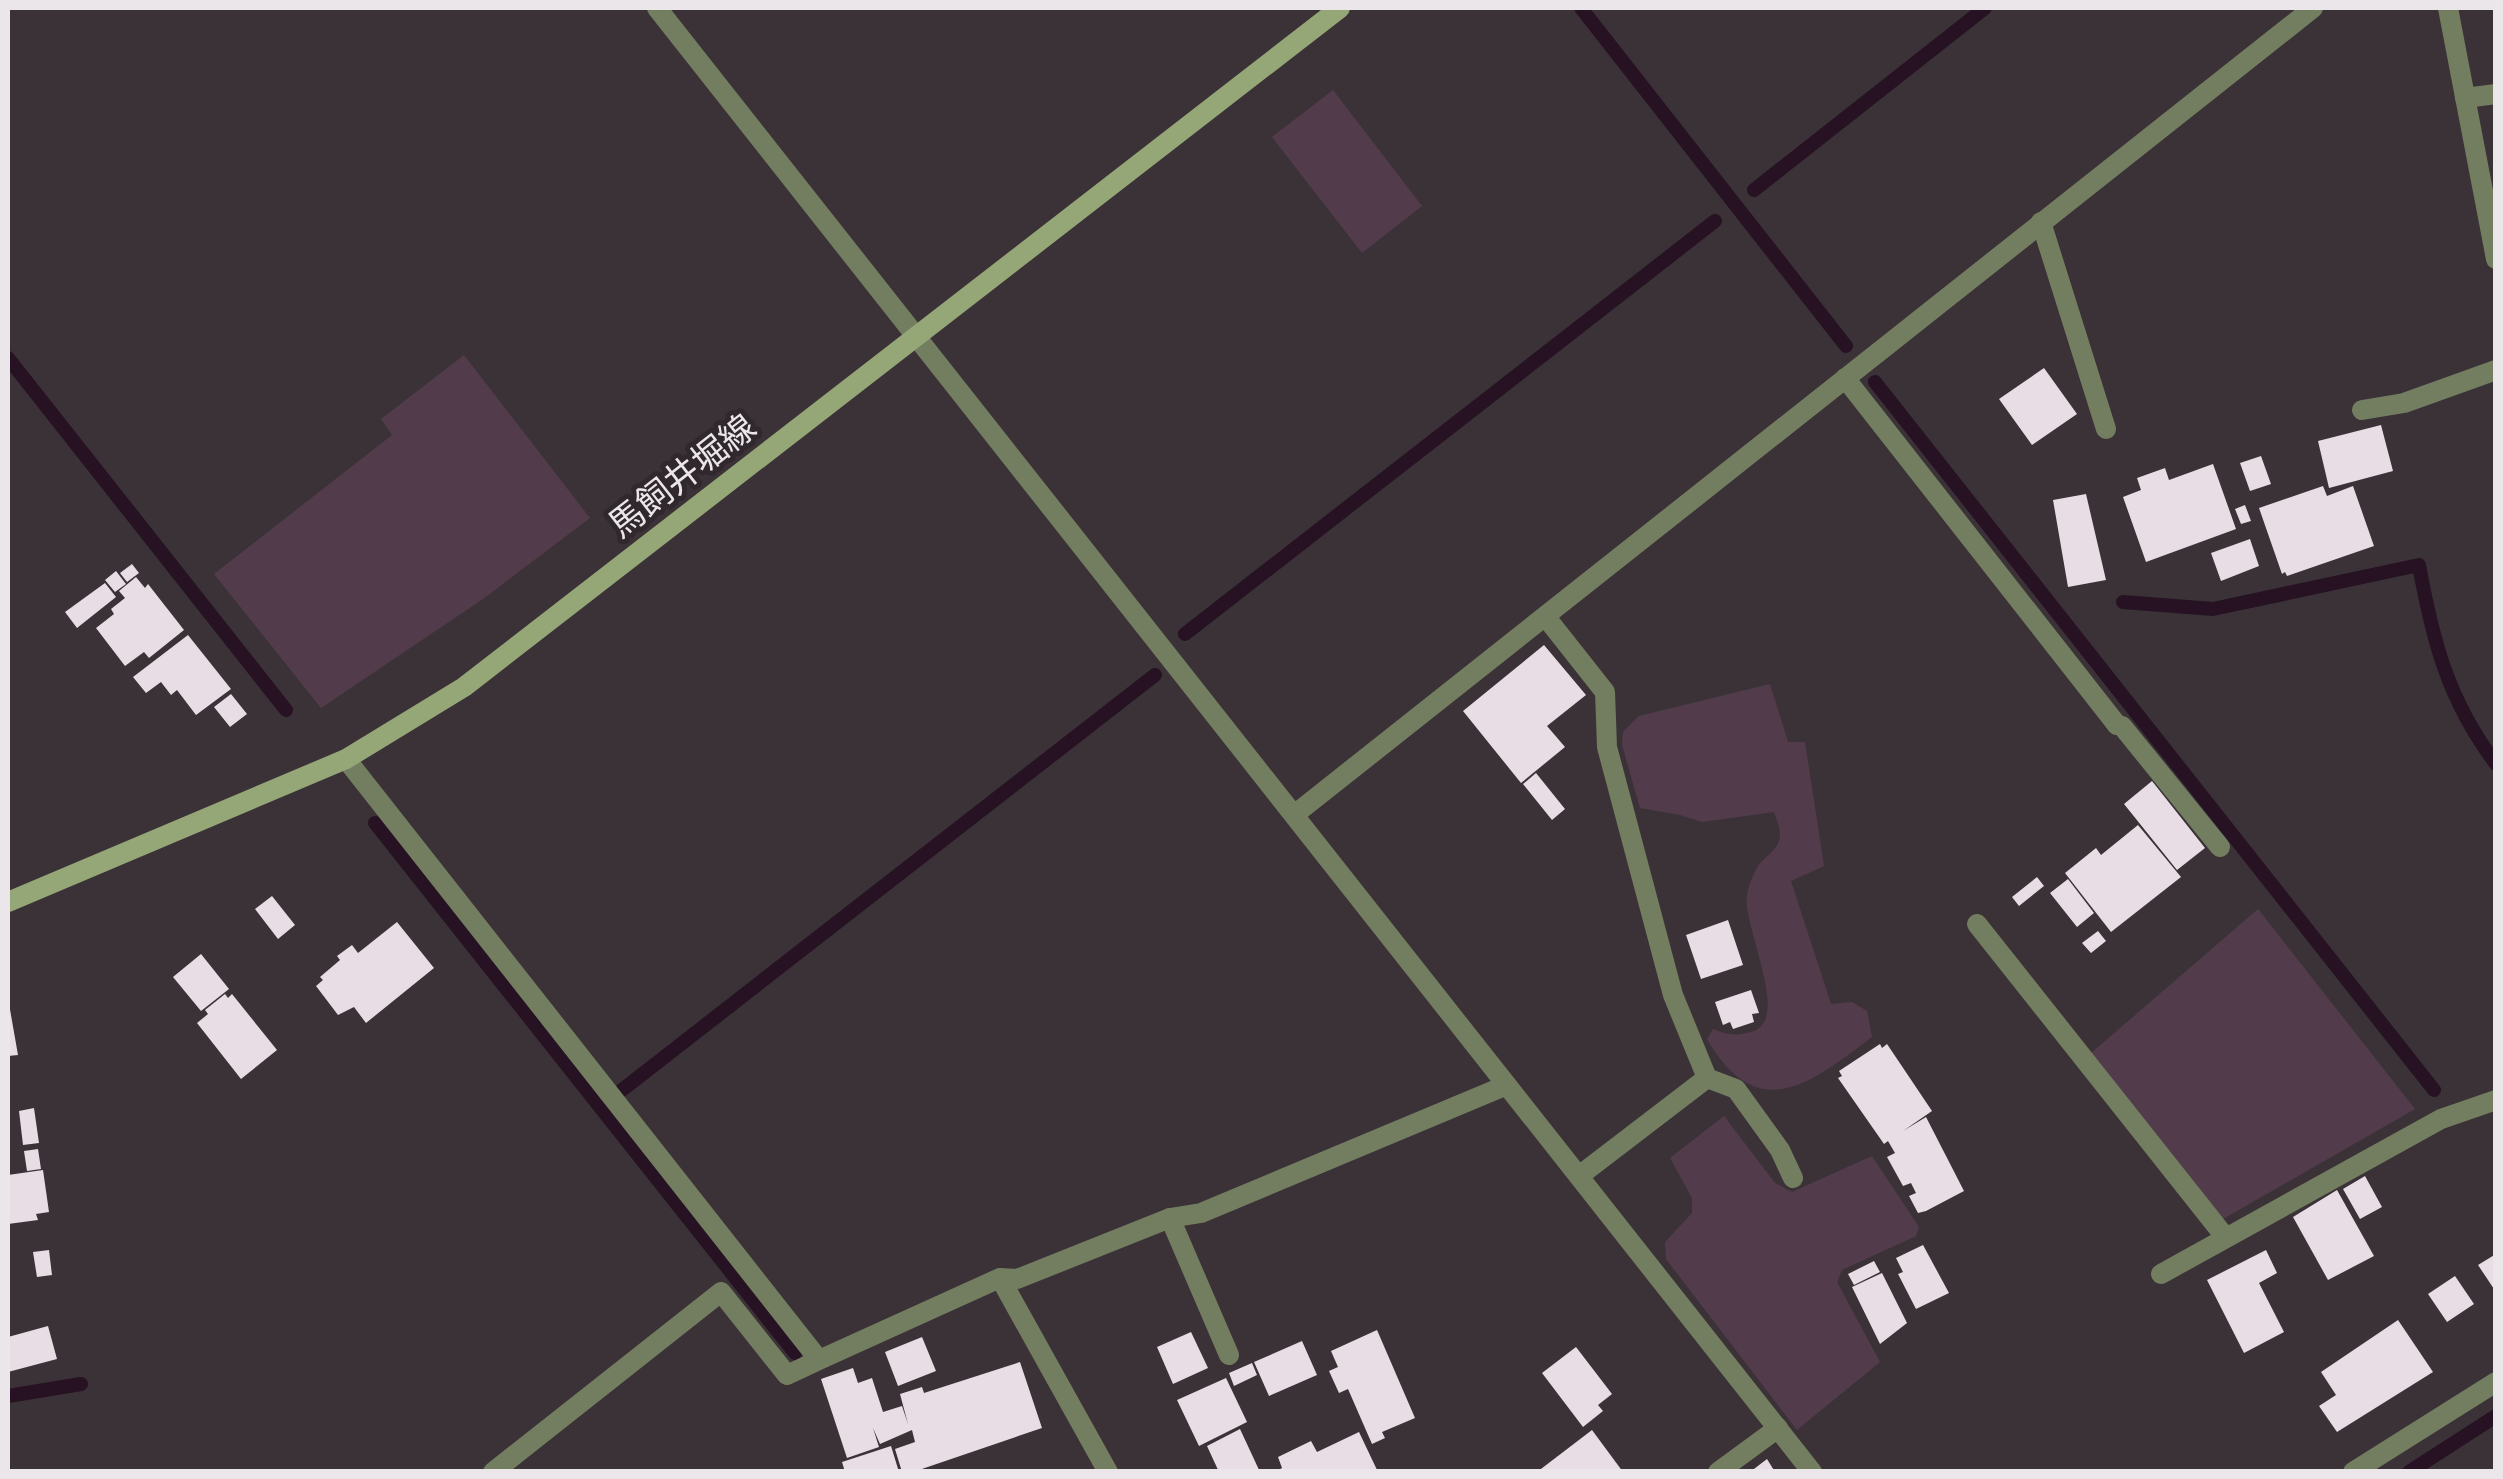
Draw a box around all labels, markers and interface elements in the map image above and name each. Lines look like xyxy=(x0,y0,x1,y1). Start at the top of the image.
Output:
street label: 馬飼井堀線 xyxy=(601,407,766,550)

